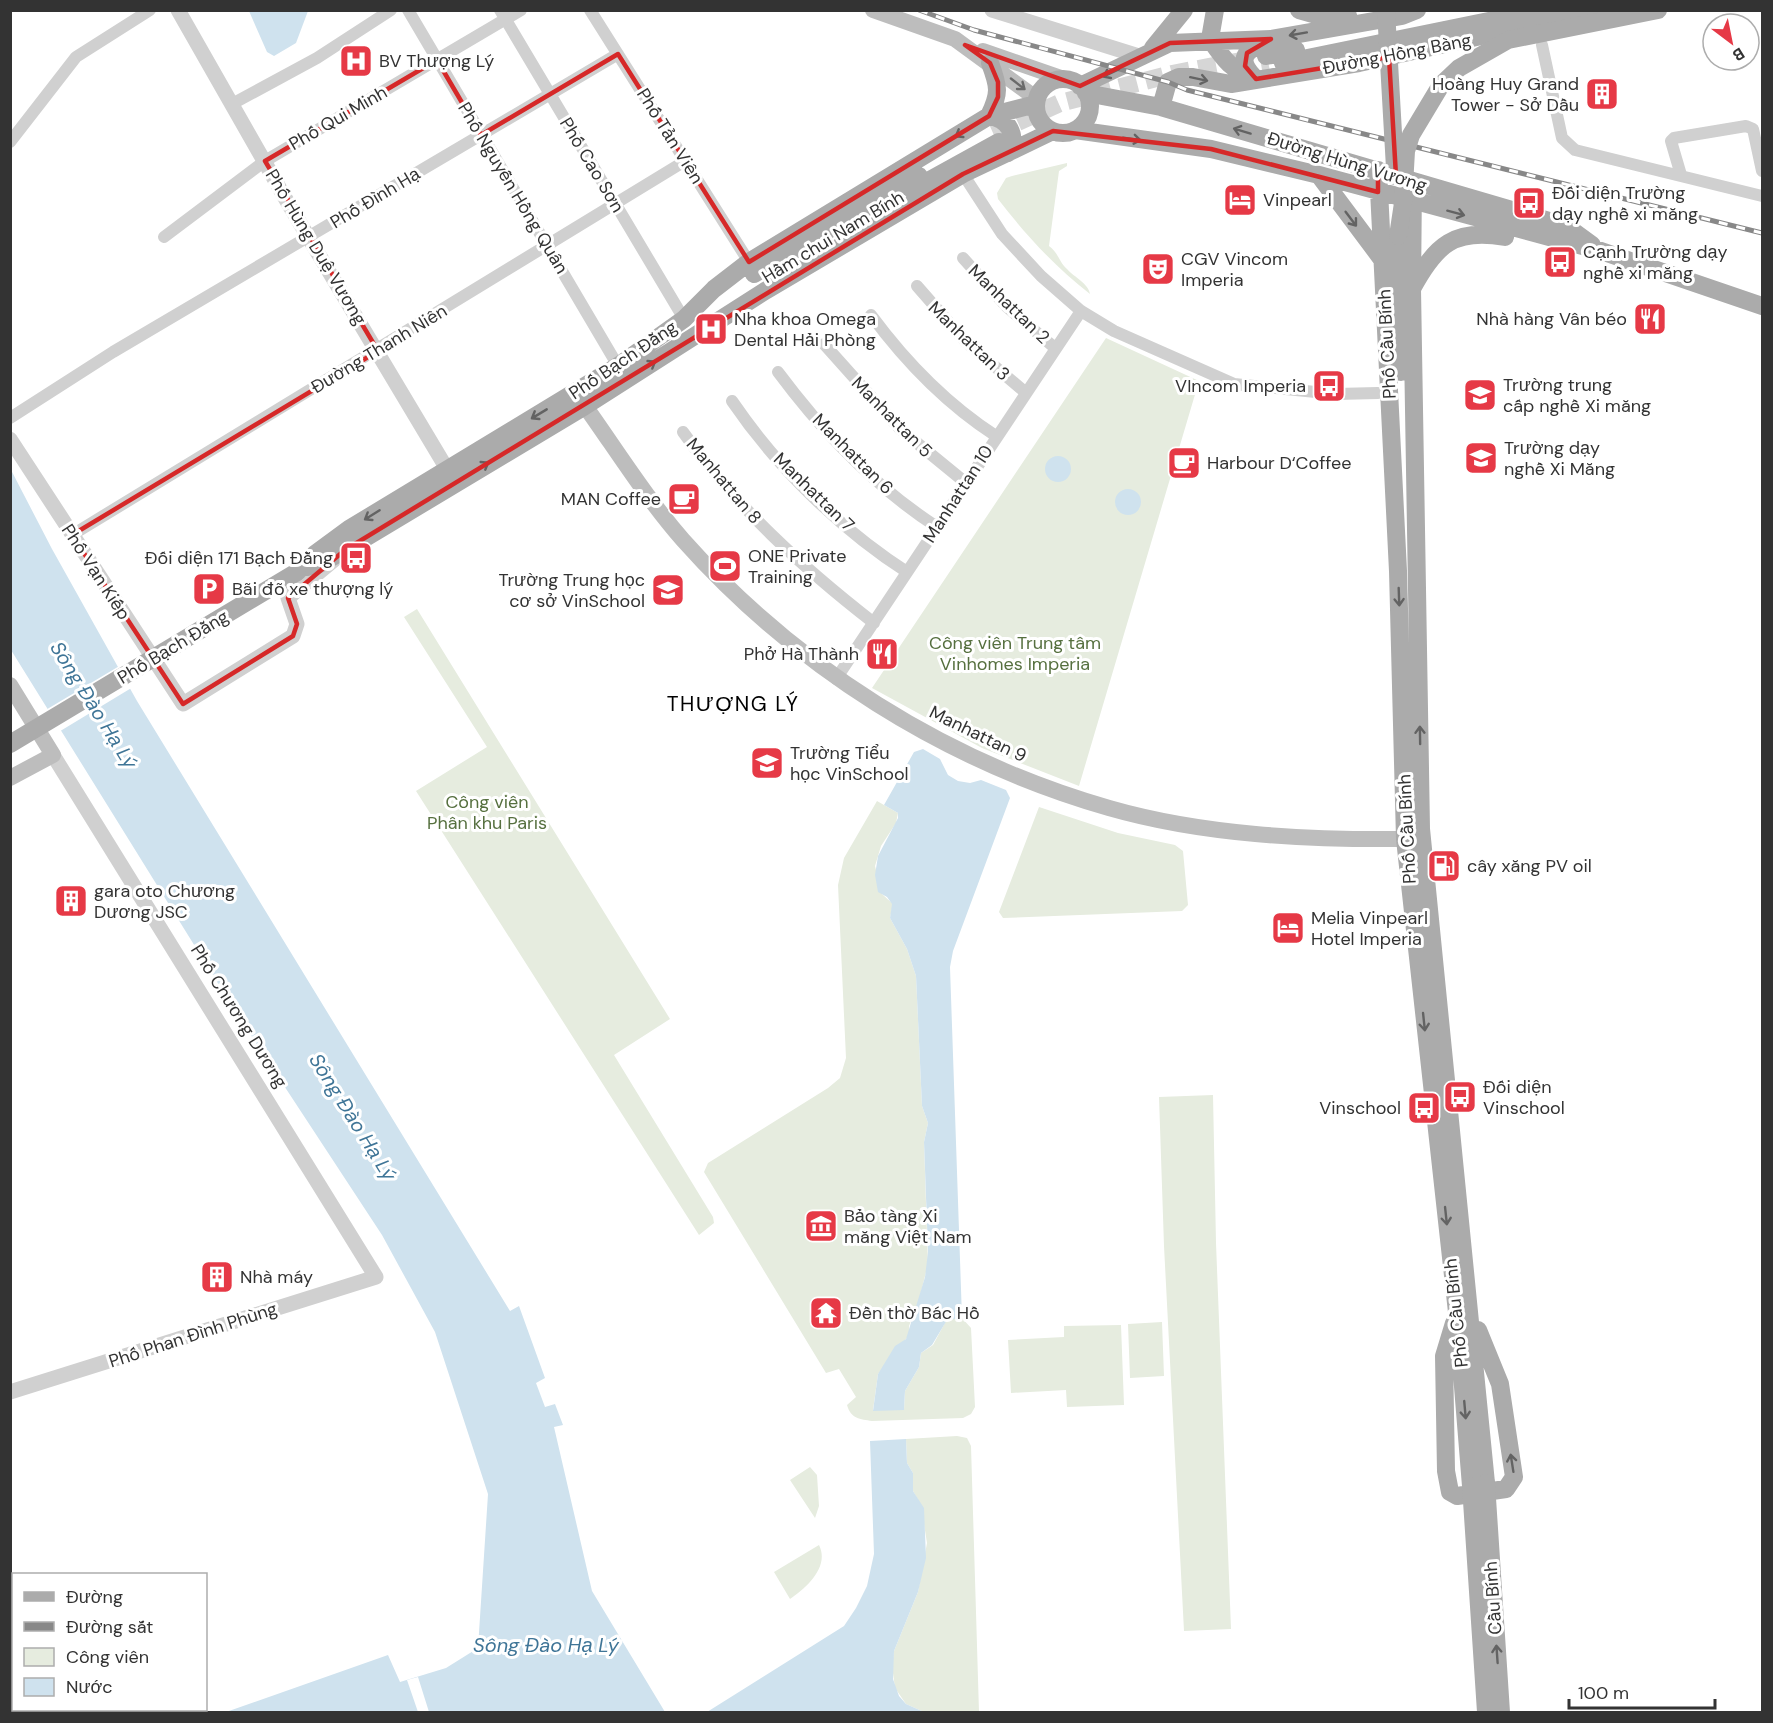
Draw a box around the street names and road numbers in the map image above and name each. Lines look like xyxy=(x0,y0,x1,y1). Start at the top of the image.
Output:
street label: Đường Hồng Bàng xyxy=(1321,28,1473,80)
street label: Phố Qui Minh xyxy=(284,80,392,156)
street label: Phố Tản Viên xyxy=(631,84,709,188)
street label: Phố Nguyễn Hồng Quân xyxy=(452,98,574,278)
street label: Phố Cao Sơn xyxy=(554,113,630,217)
street label: Đường Hùng Vương xyxy=(1264,126,1430,198)
street label: Phố Đình Hạ xyxy=(326,161,425,234)
street label: Phố Hùng Duệ Vương xyxy=(260,165,372,329)
street label: Hầm chui Nam Bính xyxy=(758,185,908,289)
street label: Manhattan 2 xyxy=(963,259,1055,349)
street label: Phố Cầu Bính xyxy=(1372,289,1402,399)
street label: Manhattan 3 xyxy=(923,296,1015,386)
street label: Đường Thanh Niên xyxy=(306,299,452,399)
street label: Phố Bạch Đằng xyxy=(564,315,682,405)
street label: Manhattan 5 xyxy=(846,371,938,463)
street label: Manhattan 6 xyxy=(807,408,899,500)
street label: Manhattan 8 xyxy=(681,433,767,529)
street label: Manhattan 10 xyxy=(917,440,999,548)
street label: Manhattan 7 xyxy=(768,447,860,537)
street label: Phố Vạn Kiếp xyxy=(56,519,136,625)
street label: Phố Bạch Đằng xyxy=(113,604,233,690)
street label: Manhattan 9 xyxy=(925,700,1031,768)
street label: Phố Cầu Bính xyxy=(1392,774,1422,884)
street label: Phố Chương Dương xyxy=(185,940,293,1092)
street label: Phố Cầu Bính xyxy=(1438,1257,1474,1369)
street label: Phố Phan Đình Phùng xyxy=(106,1296,280,1374)
street label: Cầu Bính xyxy=(1478,1561,1508,1635)

